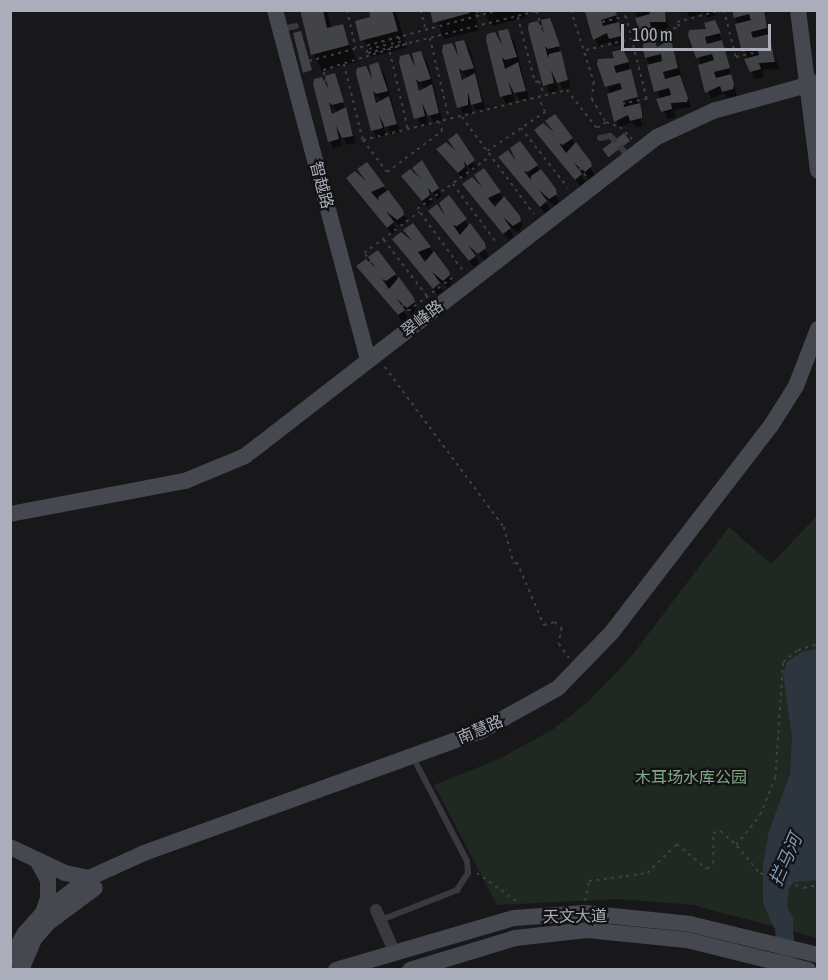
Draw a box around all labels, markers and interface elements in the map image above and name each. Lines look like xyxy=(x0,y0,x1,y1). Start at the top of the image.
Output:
scale bar xyxy=(624,12,774,50)
text: 100 m xyxy=(632,24,673,45)
street label: 智越路 xyxy=(307,159,337,211)
street label: 翠峰路 xyxy=(397,296,447,340)
street label: 南慧路 xyxy=(454,711,506,747)
park label: 木耳场水库公园 xyxy=(635,767,747,787)
water label: 拦马河 xyxy=(765,831,807,889)
street label: 天文大道 xyxy=(543,906,607,926)

